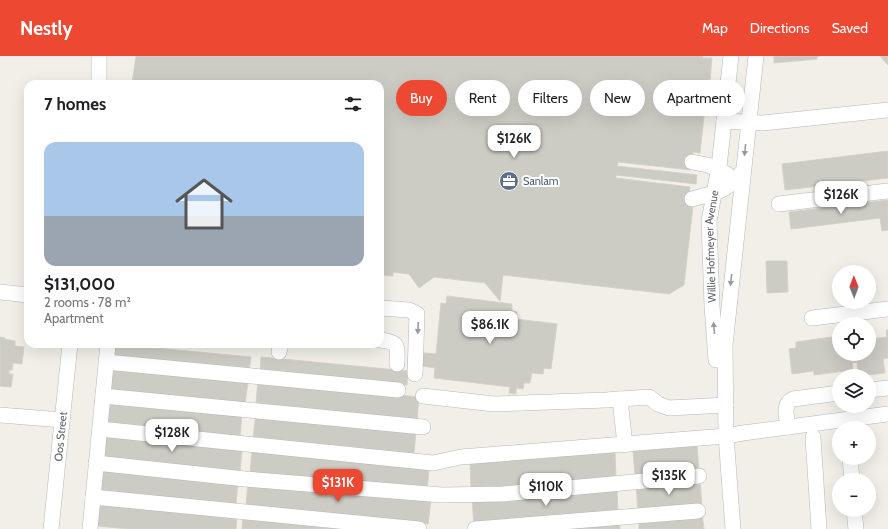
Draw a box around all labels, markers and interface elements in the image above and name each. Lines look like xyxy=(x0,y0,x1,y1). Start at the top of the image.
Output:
text: Nestly xyxy=(20,17,73,40)
text: Map xyxy=(702,19,728,37)
text: Directions xyxy=(750,19,810,37)
text: Saved xyxy=(832,19,868,37)
chip: Buy xyxy=(396,80,447,116)
chip: Rent xyxy=(455,80,510,116)
chip: Filters xyxy=(518,80,582,116)
chip: New xyxy=(590,80,645,116)
chip: Apartment xyxy=(653,80,745,116)
icon: filters xyxy=(342,93,364,115)
text: 7 homes xyxy=(44,94,106,114)
pin: $126K xyxy=(486,125,542,159)
text: $126K xyxy=(497,130,531,146)
one-way arrow xyxy=(742,144,748,156)
icon: home xyxy=(168,168,240,240)
office icon: Sanlam xyxy=(498,170,520,192)
place label: Sanlam xyxy=(523,174,559,188)
pin: $126K xyxy=(813,181,869,215)
text: $126K xyxy=(824,186,858,202)
street label: Willie Hofmeyer Avenue xyxy=(702,189,722,303)
north arrow xyxy=(832,265,876,309)
map controls xyxy=(832,265,876,517)
text: $131,000 xyxy=(44,274,115,294)
one-way arrow xyxy=(728,274,735,286)
text: 2 rooms · 78 m² xyxy=(44,294,131,310)
text: Apartment xyxy=(44,310,104,326)
pin: $86.1K xyxy=(457,311,523,345)
text: $86.1K xyxy=(471,316,509,332)
button: locate xyxy=(832,317,876,361)
one-way arrow xyxy=(414,322,421,334)
one-way arrow xyxy=(710,322,717,334)
button: layers xyxy=(832,369,876,413)
street label: Oos Street xyxy=(51,411,70,462)
pin: $128K xyxy=(144,419,200,453)
button: + xyxy=(832,421,876,465)
text: $128K xyxy=(154,424,190,440)
pin: $135K xyxy=(641,462,697,496)
text: $135K xyxy=(652,467,686,483)
pin: $131K xyxy=(310,469,366,503)
pin: $110K xyxy=(518,473,574,507)
button: − xyxy=(832,473,876,517)
text: $131K xyxy=(322,474,354,490)
text: $110K xyxy=(529,478,563,494)

